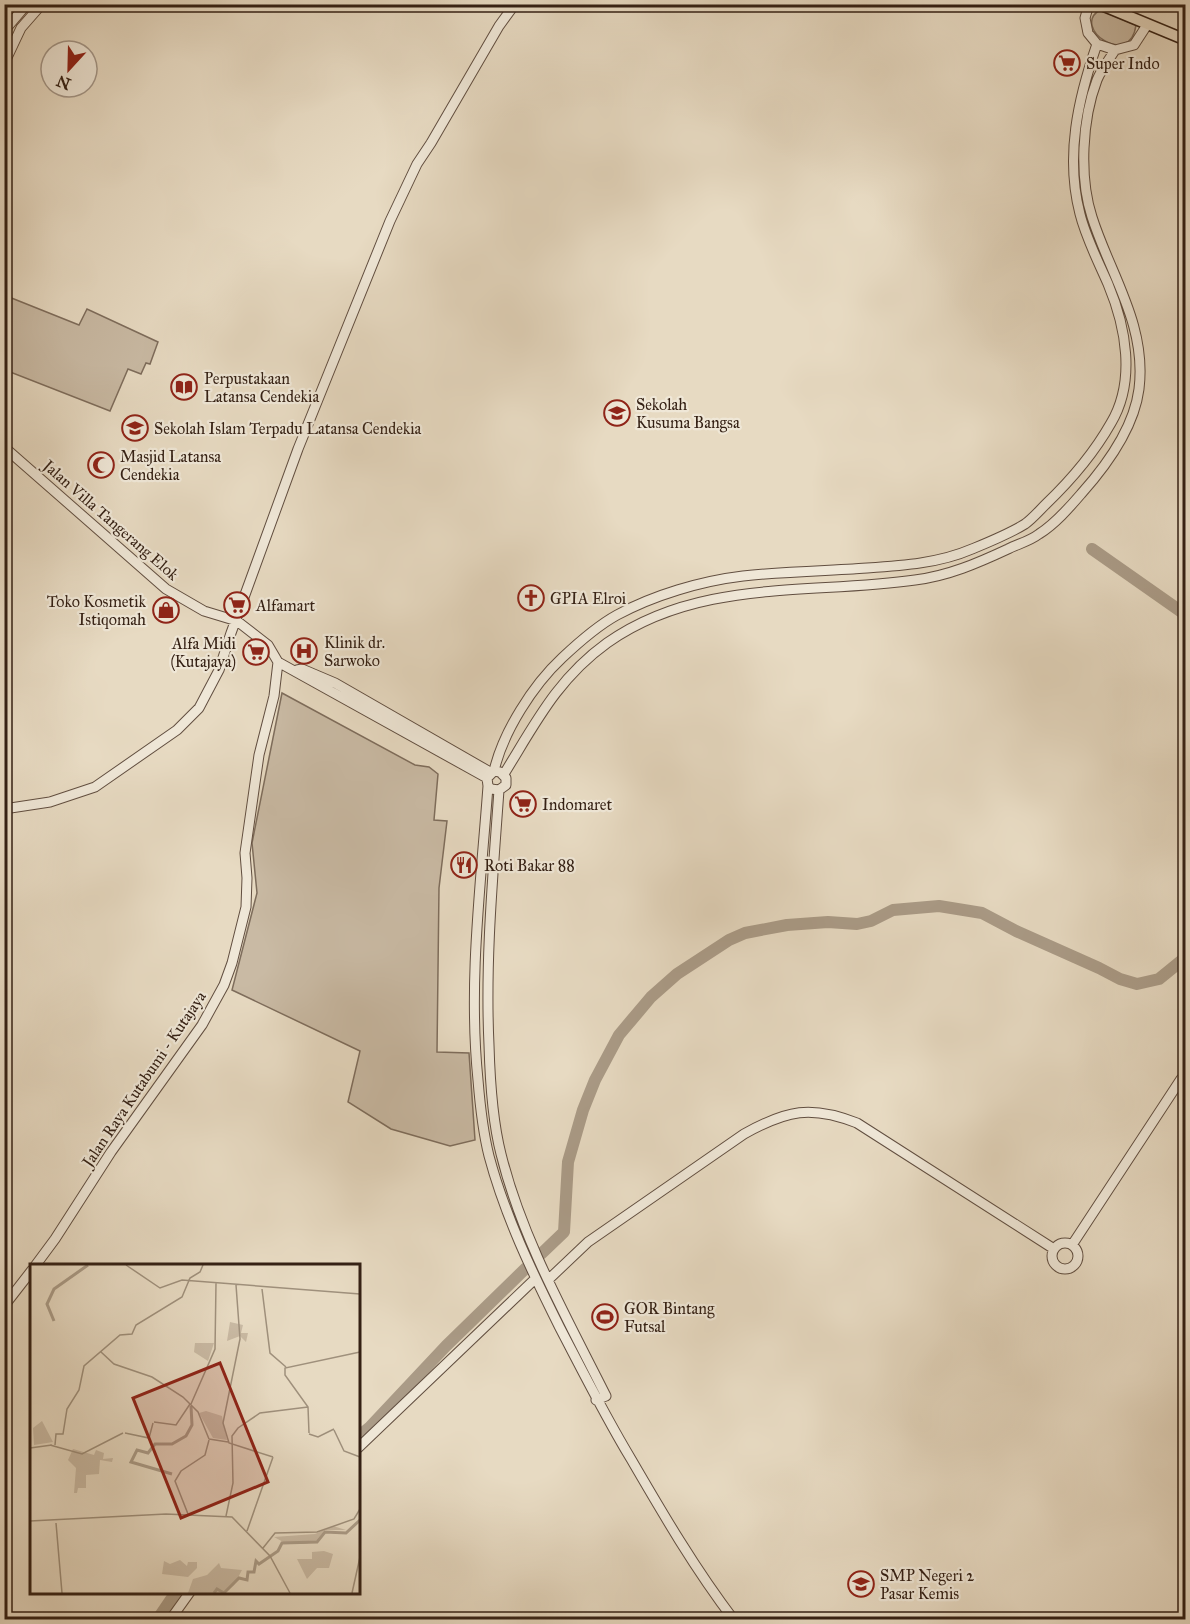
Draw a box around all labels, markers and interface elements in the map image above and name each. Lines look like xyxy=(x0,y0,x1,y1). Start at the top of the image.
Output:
north arrow xyxy=(39,39,99,99)
supermarket icon: Super Indo xyxy=(1052,48,1082,78)
place label: Super Indo xyxy=(1086,54,1160,73)
text: N xyxy=(53,71,73,94)
place label: Perpustakaan Latansa Cendekia xyxy=(204,369,319,406)
library icon: Perpustakaan Latansa Cendekia xyxy=(169,372,199,402)
place label: Sekolah Kusuma Bangsa xyxy=(636,395,740,433)
school or university icon: Sekolah Kusuma Bangsa xyxy=(602,398,632,428)
school or university icon: Sekolah Islam Terpadu Latansa Cendekia xyxy=(120,413,150,443)
place label: Sekolah Islam Terpadu Latansa Cendekia xyxy=(154,419,422,438)
place label: Masjid Latansa Cendekia xyxy=(120,447,221,484)
mosque icon: Masjid Latansa Cendekia xyxy=(86,450,116,480)
street label: Jalan Villa Tangerang Elok xyxy=(37,455,183,585)
church icon: GPIA Elroi xyxy=(516,583,546,613)
place label: GPIA Elroi xyxy=(550,589,627,608)
supermarket icon: Alfamart xyxy=(222,590,252,620)
place label: Toko Kosmetik Istiqomah xyxy=(47,592,147,630)
shop icon: Toko Kosmetik Istiqomah xyxy=(151,595,181,625)
place label: Alfamart xyxy=(255,596,315,615)
place label: Klinik dr. Sarwoko xyxy=(324,633,385,670)
place label: Alfa Midi (Kutajaya) xyxy=(170,634,237,672)
hospital icon: Klinik dr. Sarwoko xyxy=(289,636,319,666)
supermarket icon: Alfa Midi (Kutajaya) xyxy=(241,637,271,667)
supermarket icon: Indomaret xyxy=(508,789,538,819)
place label: Indomaret xyxy=(542,795,612,814)
restaurant icon: Roti Bakar 88 xyxy=(449,850,479,880)
place label: Roti Bakar 88 xyxy=(484,856,575,875)
street label: Jalan Raya Kutabumi - Kutajaya xyxy=(77,987,211,1173)
inset map xyxy=(30,1264,360,1594)
place label: GOR Bintang Futsal xyxy=(624,1299,715,1336)
sports icon: GOR Bintang Futsal xyxy=(590,1302,620,1332)
place label: SMP Negeri 2 Pasar Kemis xyxy=(880,1566,974,1603)
school or university icon: SMP Negeri 2 Pasar Kemis xyxy=(846,1569,876,1599)

